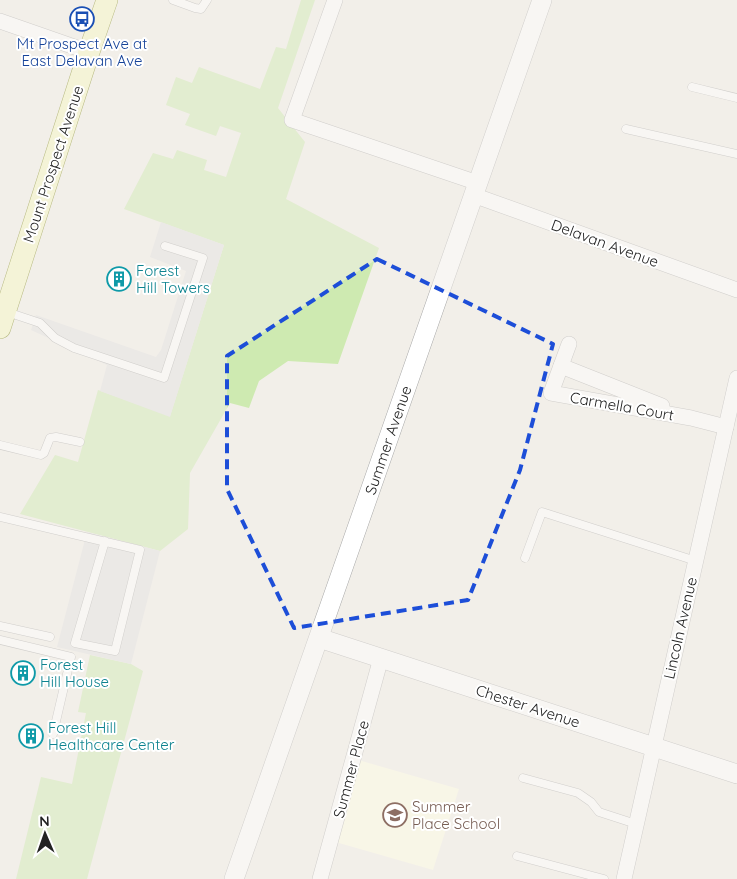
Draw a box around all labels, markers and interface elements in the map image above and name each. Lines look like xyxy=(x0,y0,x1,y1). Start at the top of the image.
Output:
bus stop icon: Mt Prospect Ave at East Delavan Ave xyxy=(69,6,95,32)
place label: Mt Prospect Ave at East Delavan Ave xyxy=(17,34,147,70)
street label: Mount Prospect Avenue xyxy=(19,83,87,245)
street label: Delavan Avenue xyxy=(549,215,661,271)
place label: Forest Hill Towers xyxy=(136,261,210,297)
building icon: Forest Hill Towers xyxy=(106,266,132,292)
street label: Summer Avenue xyxy=(360,383,416,497)
street label: Carmella Court xyxy=(569,388,675,424)
street label: Lincoln Avenue xyxy=(659,575,701,681)
place label: Forest Hill House xyxy=(40,655,109,691)
building icon: Forest Hill House xyxy=(10,660,36,686)
street label: Chester Avenue xyxy=(473,680,583,732)
place label: Forest Hill Healthcare Center xyxy=(48,718,175,754)
street label: Summer Place xyxy=(329,718,373,820)
building icon: Forest Hill Healthcare Center xyxy=(18,723,44,749)
place label: Summer Place School xyxy=(412,797,500,833)
school or university icon: Summer Place School xyxy=(382,802,408,828)
north arrow xyxy=(20,809,70,859)
text: N xyxy=(39,812,50,830)

